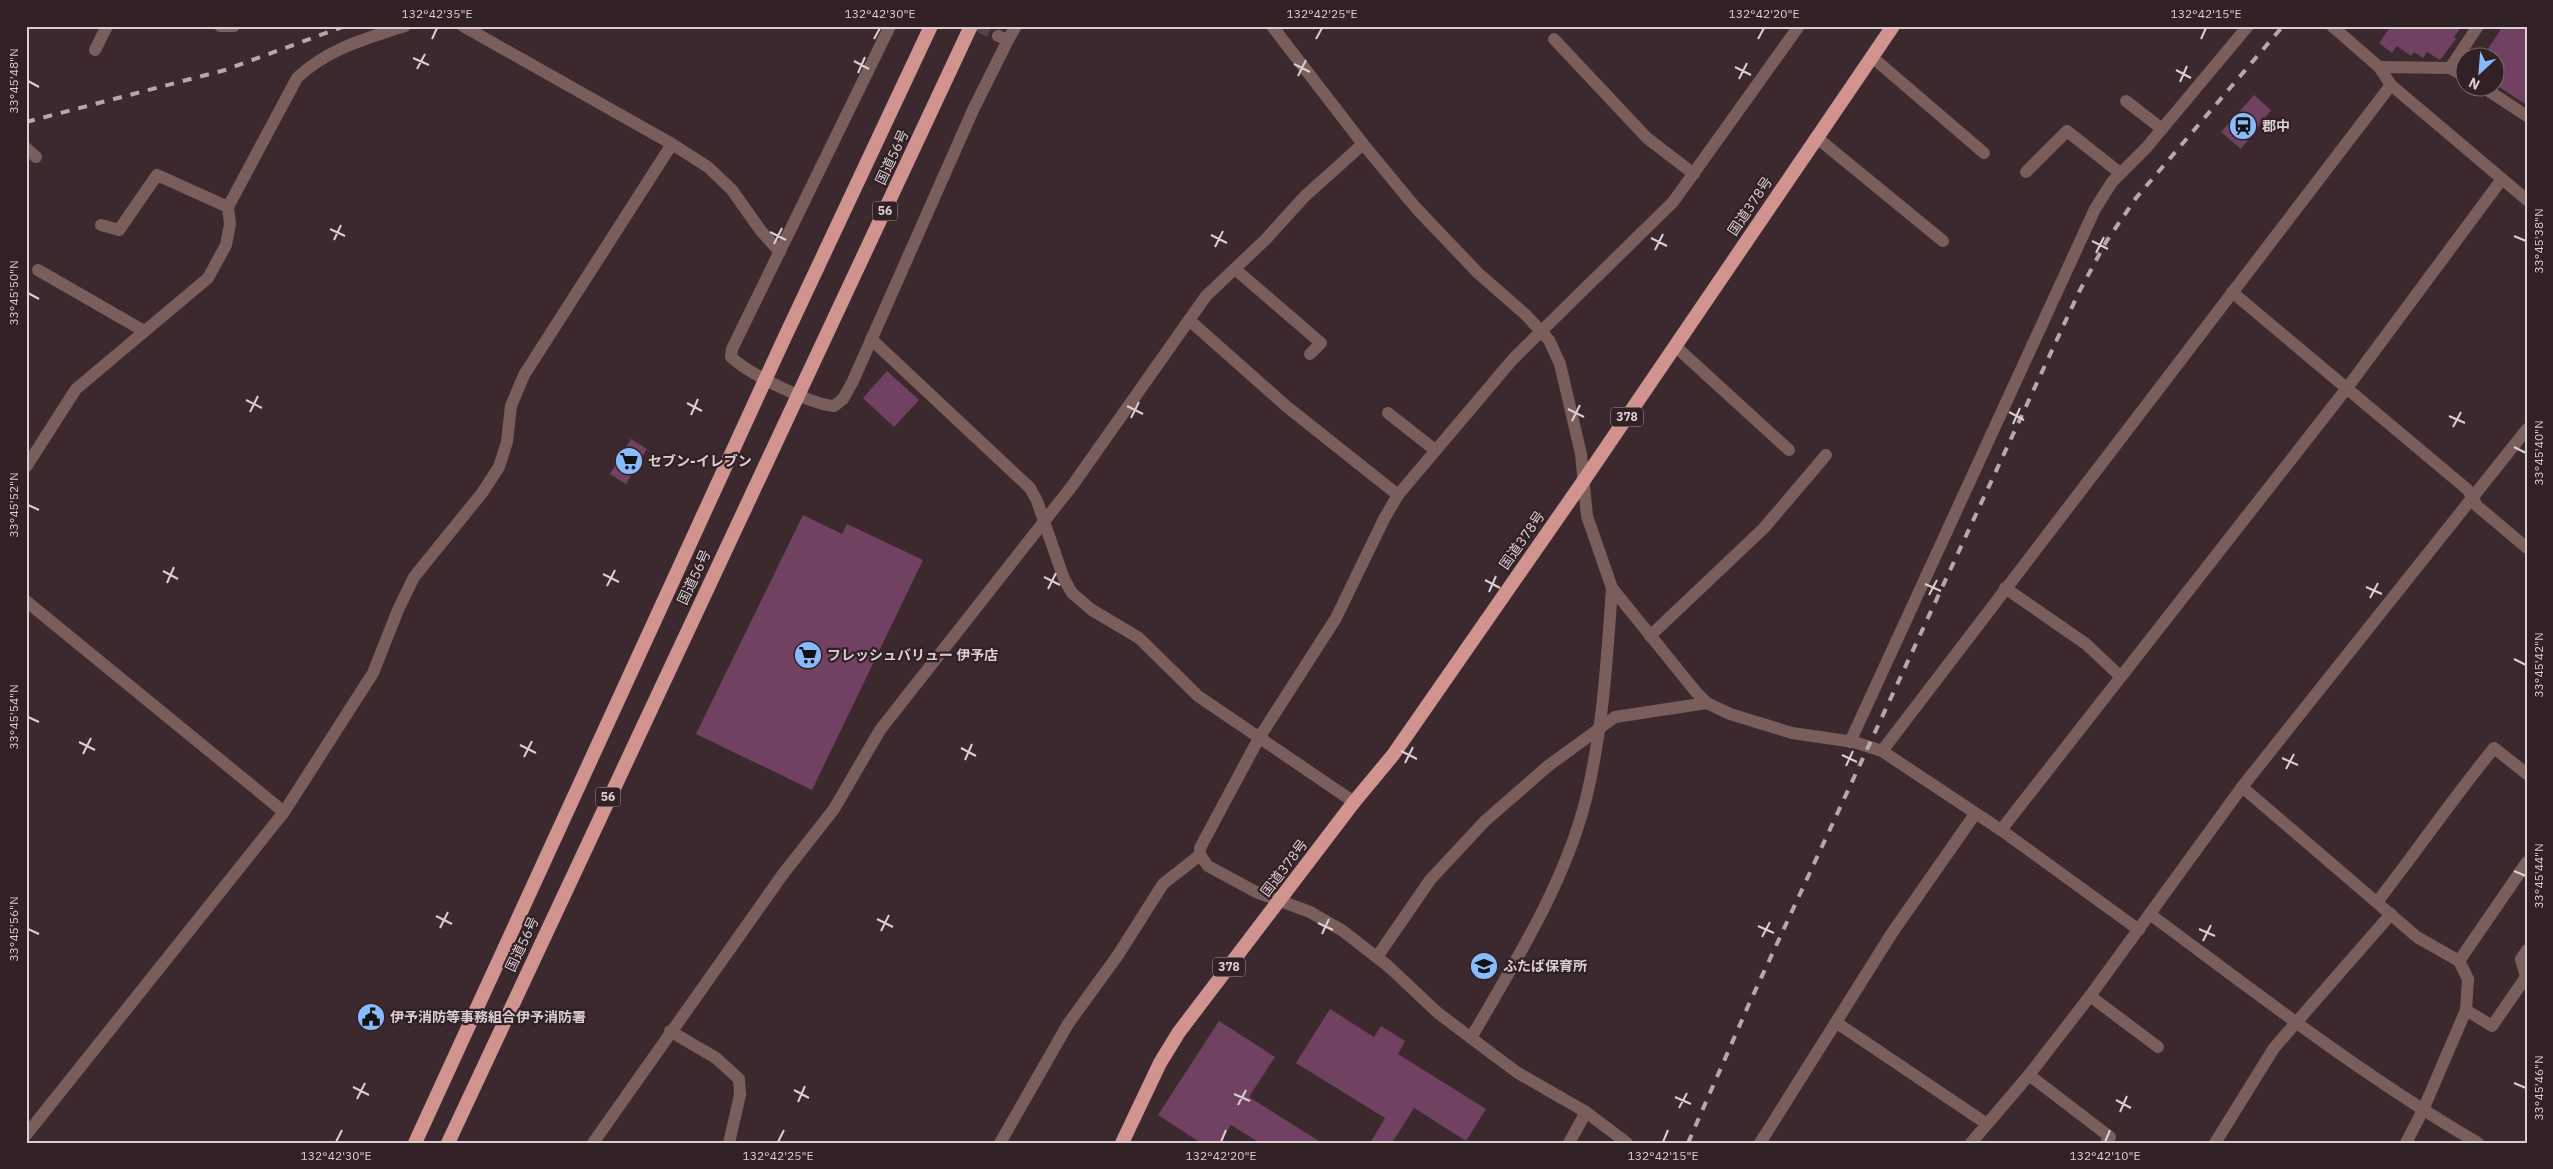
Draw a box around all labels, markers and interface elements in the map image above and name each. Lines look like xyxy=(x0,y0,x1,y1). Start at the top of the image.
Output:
text: 132°42'35"E xyxy=(402,6,472,21)
text: 132°42'30"E xyxy=(845,6,915,21)
text: 132°42'25"E xyxy=(1287,6,1357,21)
text: 132°42'20"E xyxy=(1729,6,1799,21)
text: 132°42'15"E xyxy=(2171,6,2241,21)
text: 33°45'48"N xyxy=(6,48,21,114)
north arrow xyxy=(2456,48,2506,98)
text: N xyxy=(2466,73,2483,94)
station icon: 郡中 xyxy=(2228,111,2258,141)
place label: 郡中 xyxy=(2262,117,2290,135)
street label: 国道56号 xyxy=(871,127,913,187)
street label: 国道378号 xyxy=(1724,173,1776,239)
road number: 56 xyxy=(872,202,898,220)
text: 33°45'38"N xyxy=(2531,208,2546,274)
text: 33°45'50"N xyxy=(6,260,21,326)
road number: 378 xyxy=(1611,408,1643,427)
text: 33°45'40"N xyxy=(2531,420,2546,486)
supermarket icon: セブン-イレブン xyxy=(614,446,644,476)
place label: セブン-イレブン xyxy=(648,452,752,470)
text: 33°45'52"N xyxy=(6,472,21,538)
street label: 国道378号 xyxy=(1495,507,1549,573)
street label: 国道56号 xyxy=(673,547,715,607)
text: 33°45'42"N xyxy=(2531,632,2546,698)
supermarket icon: フレッシュバリュー 伊予店 xyxy=(793,640,823,670)
place label: フレッシュバリュー 伊予店 xyxy=(827,646,998,664)
text: 33°45'54"N xyxy=(6,684,21,750)
road number: 56 xyxy=(596,788,620,806)
street label: 国道378号 xyxy=(1257,836,1311,900)
text: 33°45'44"N xyxy=(2531,843,2546,909)
text: 33°45'56"N xyxy=(6,896,21,962)
street label: 国道56号 xyxy=(501,914,543,974)
school or university icon: ふたば保育所 xyxy=(1469,951,1499,981)
place label: ふたば保育所 xyxy=(1503,957,1587,975)
road number: 378 xyxy=(1213,958,1245,976)
public building icon: 伊予消防等事務組合伊予消防署 xyxy=(356,1002,386,1032)
place label: 伊予消防等事務組合伊予消防署 xyxy=(390,1008,586,1026)
text: 33°45'46"N xyxy=(2531,1055,2546,1121)
text: 132°42'30"E xyxy=(301,1148,371,1163)
text: 132°42'25"E xyxy=(743,1148,813,1163)
text: 132°42'20"E xyxy=(1186,1148,1256,1163)
text: 132°42'15"E xyxy=(1628,1148,1698,1163)
text: 132°42'10"E xyxy=(2070,1148,2140,1163)

